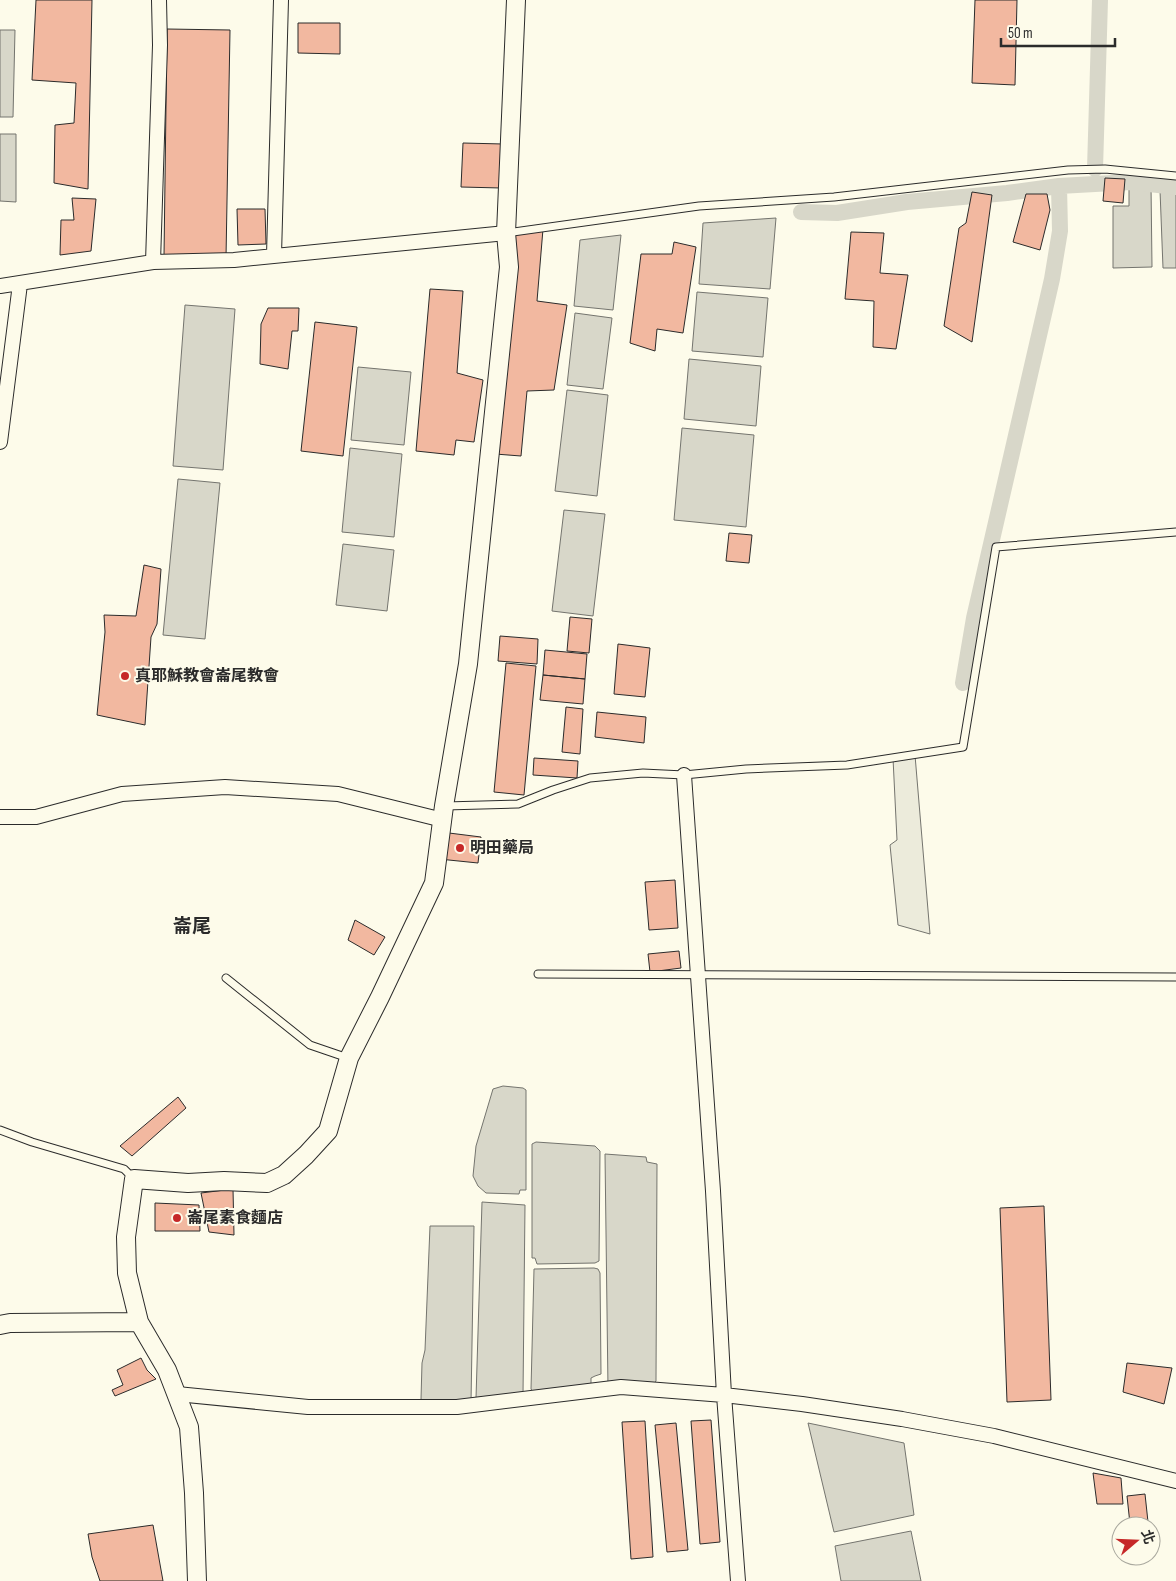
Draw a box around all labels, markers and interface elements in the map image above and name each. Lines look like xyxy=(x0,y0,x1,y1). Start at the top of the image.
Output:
scale bar xyxy=(1001,15,1115,47)
text: 50 m xyxy=(1008,24,1033,43)
place label: 真耶穌教會崙尾教會 xyxy=(135,667,279,686)
marker: 真耶穌教會崙尾教會 xyxy=(119,670,131,682)
place label: 明田藥局 xyxy=(470,839,534,858)
marker: 明田藥局 xyxy=(454,842,466,854)
district label: 崙尾 xyxy=(173,915,211,938)
place label: 崙尾素食麵店 xyxy=(187,1208,283,1228)
marker: 崙尾素食麵店 xyxy=(171,1212,183,1224)
north arrow xyxy=(1111,1516,1161,1566)
text: 北 xyxy=(1138,1528,1158,1546)

